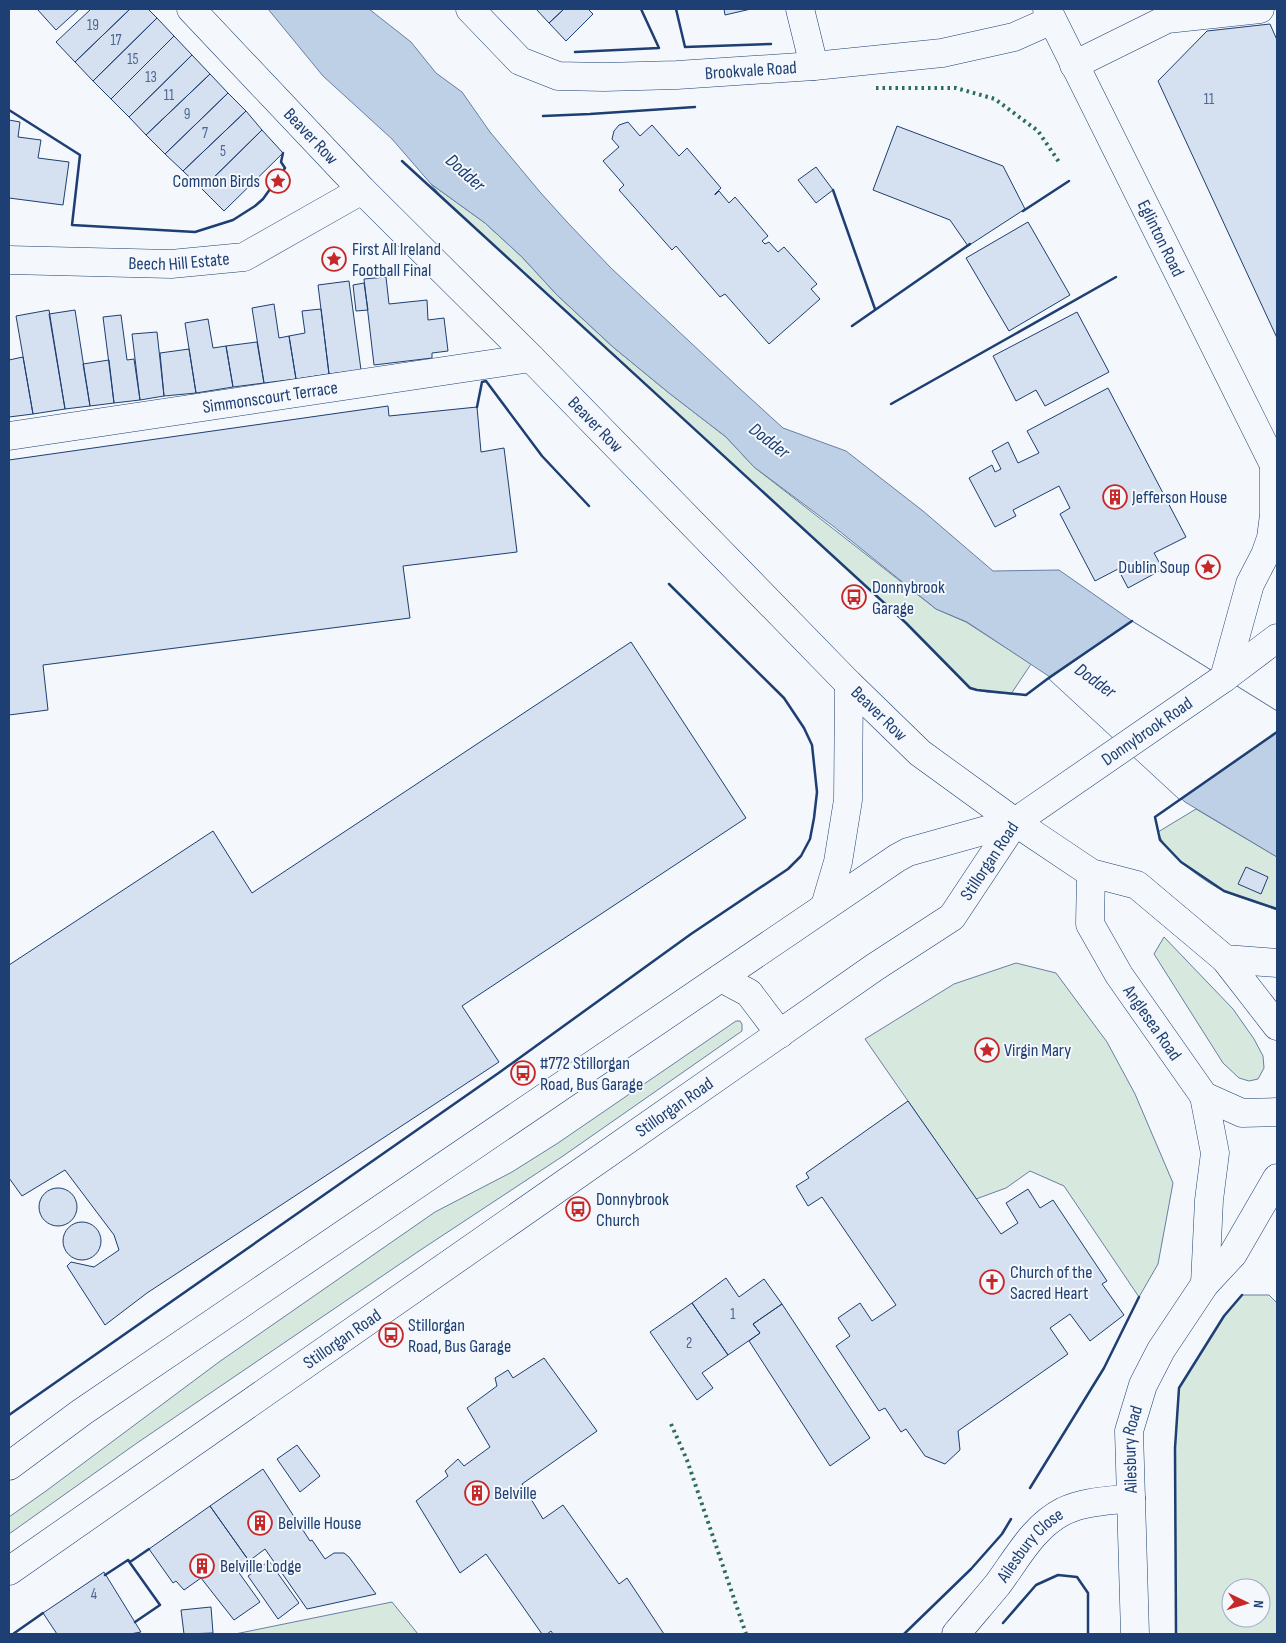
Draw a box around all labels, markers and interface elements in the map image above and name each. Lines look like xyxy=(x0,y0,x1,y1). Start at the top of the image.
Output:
house number: 19 xyxy=(87,16,99,35)
house number: 17 xyxy=(110,31,122,50)
house number: 15 xyxy=(127,50,139,69)
street label: Brookvale Road xyxy=(704,57,797,84)
house number: 13 xyxy=(145,68,157,87)
house number: 11 xyxy=(164,86,175,105)
house number: 11 xyxy=(1204,90,1215,109)
street label: Beaver Row xyxy=(280,104,343,169)
house number: 9 xyxy=(184,105,190,124)
house number: 7 xyxy=(202,124,208,143)
house number: 5 xyxy=(220,142,226,161)
water label: Dodder xyxy=(441,149,490,197)
place icon: Common Birds xyxy=(265,168,291,194)
place label: Common Birds xyxy=(173,171,260,192)
street label: Eglinton Road xyxy=(1133,196,1189,280)
place label: First All Ireland Football Final xyxy=(352,239,441,281)
place icon: First All Ireland Football Final xyxy=(321,246,347,272)
street label: Beech Hill Estate xyxy=(128,248,230,275)
street label: Simmonscourt Terrace xyxy=(201,377,339,417)
street label: Beaver Row xyxy=(564,392,628,457)
water label: Dodder xyxy=(744,418,794,464)
building icon: Jefferson House xyxy=(1102,484,1128,510)
place label: Jefferson House xyxy=(1131,487,1227,508)
place icon: Dublin Soup xyxy=(1195,554,1221,580)
place label: Dublin Soup xyxy=(1118,557,1190,578)
place label: Donnybrook Garage xyxy=(872,577,945,619)
bus stop icon: Donnybrook Garage xyxy=(841,584,867,610)
water label: Dodder xyxy=(1070,658,1121,704)
street label: Beaver Row xyxy=(847,682,912,745)
street label: Donnybrook Road xyxy=(1097,693,1196,770)
street label: Stillorgan Road xyxy=(956,818,1023,904)
street label: Anglesea Road xyxy=(1118,980,1186,1064)
place icon: Virgin Mary xyxy=(974,1037,1000,1063)
place label: Virgin Mary xyxy=(1004,1040,1071,1061)
place label: #772 Stillorgan Road, Bus Garage xyxy=(540,1053,643,1095)
bus stop icon: #772 Stillorgan Road, Bus Garage xyxy=(510,1060,536,1086)
street label: Stillorgan Road xyxy=(631,1073,717,1141)
place label: Donnybrook Church xyxy=(596,1189,669,1231)
bus stop icon: Donnybrook Church xyxy=(565,1196,591,1222)
place label: Church of the Sacred Heart xyxy=(1010,1262,1092,1304)
church icon: Church of the Sacred Heart xyxy=(979,1269,1005,1295)
street label: Stillorgan Road xyxy=(299,1304,385,1373)
house number: 1 xyxy=(730,1305,736,1324)
place label: Stillorgan Road, Bus Garage xyxy=(408,1315,511,1357)
bus stop icon: Stillorgan Road, Bus Garage xyxy=(378,1322,404,1348)
house number: 2 xyxy=(686,1334,692,1353)
street label: Ailesbury Road xyxy=(1118,1403,1147,1495)
building icon: Belville xyxy=(464,1480,490,1506)
place label: Belville xyxy=(494,1483,537,1504)
street label: Ailesbury Close xyxy=(992,1503,1067,1587)
building icon: Belville House xyxy=(247,1510,273,1536)
place label: Belville House xyxy=(278,1513,362,1534)
building icon: Belville Lodge xyxy=(189,1553,215,1579)
place label: Belville Lodge xyxy=(220,1556,302,1577)
north arrow xyxy=(1221,1578,1271,1628)
house number: 4 xyxy=(91,1585,97,1604)
text: N xyxy=(1250,1600,1267,1609)

